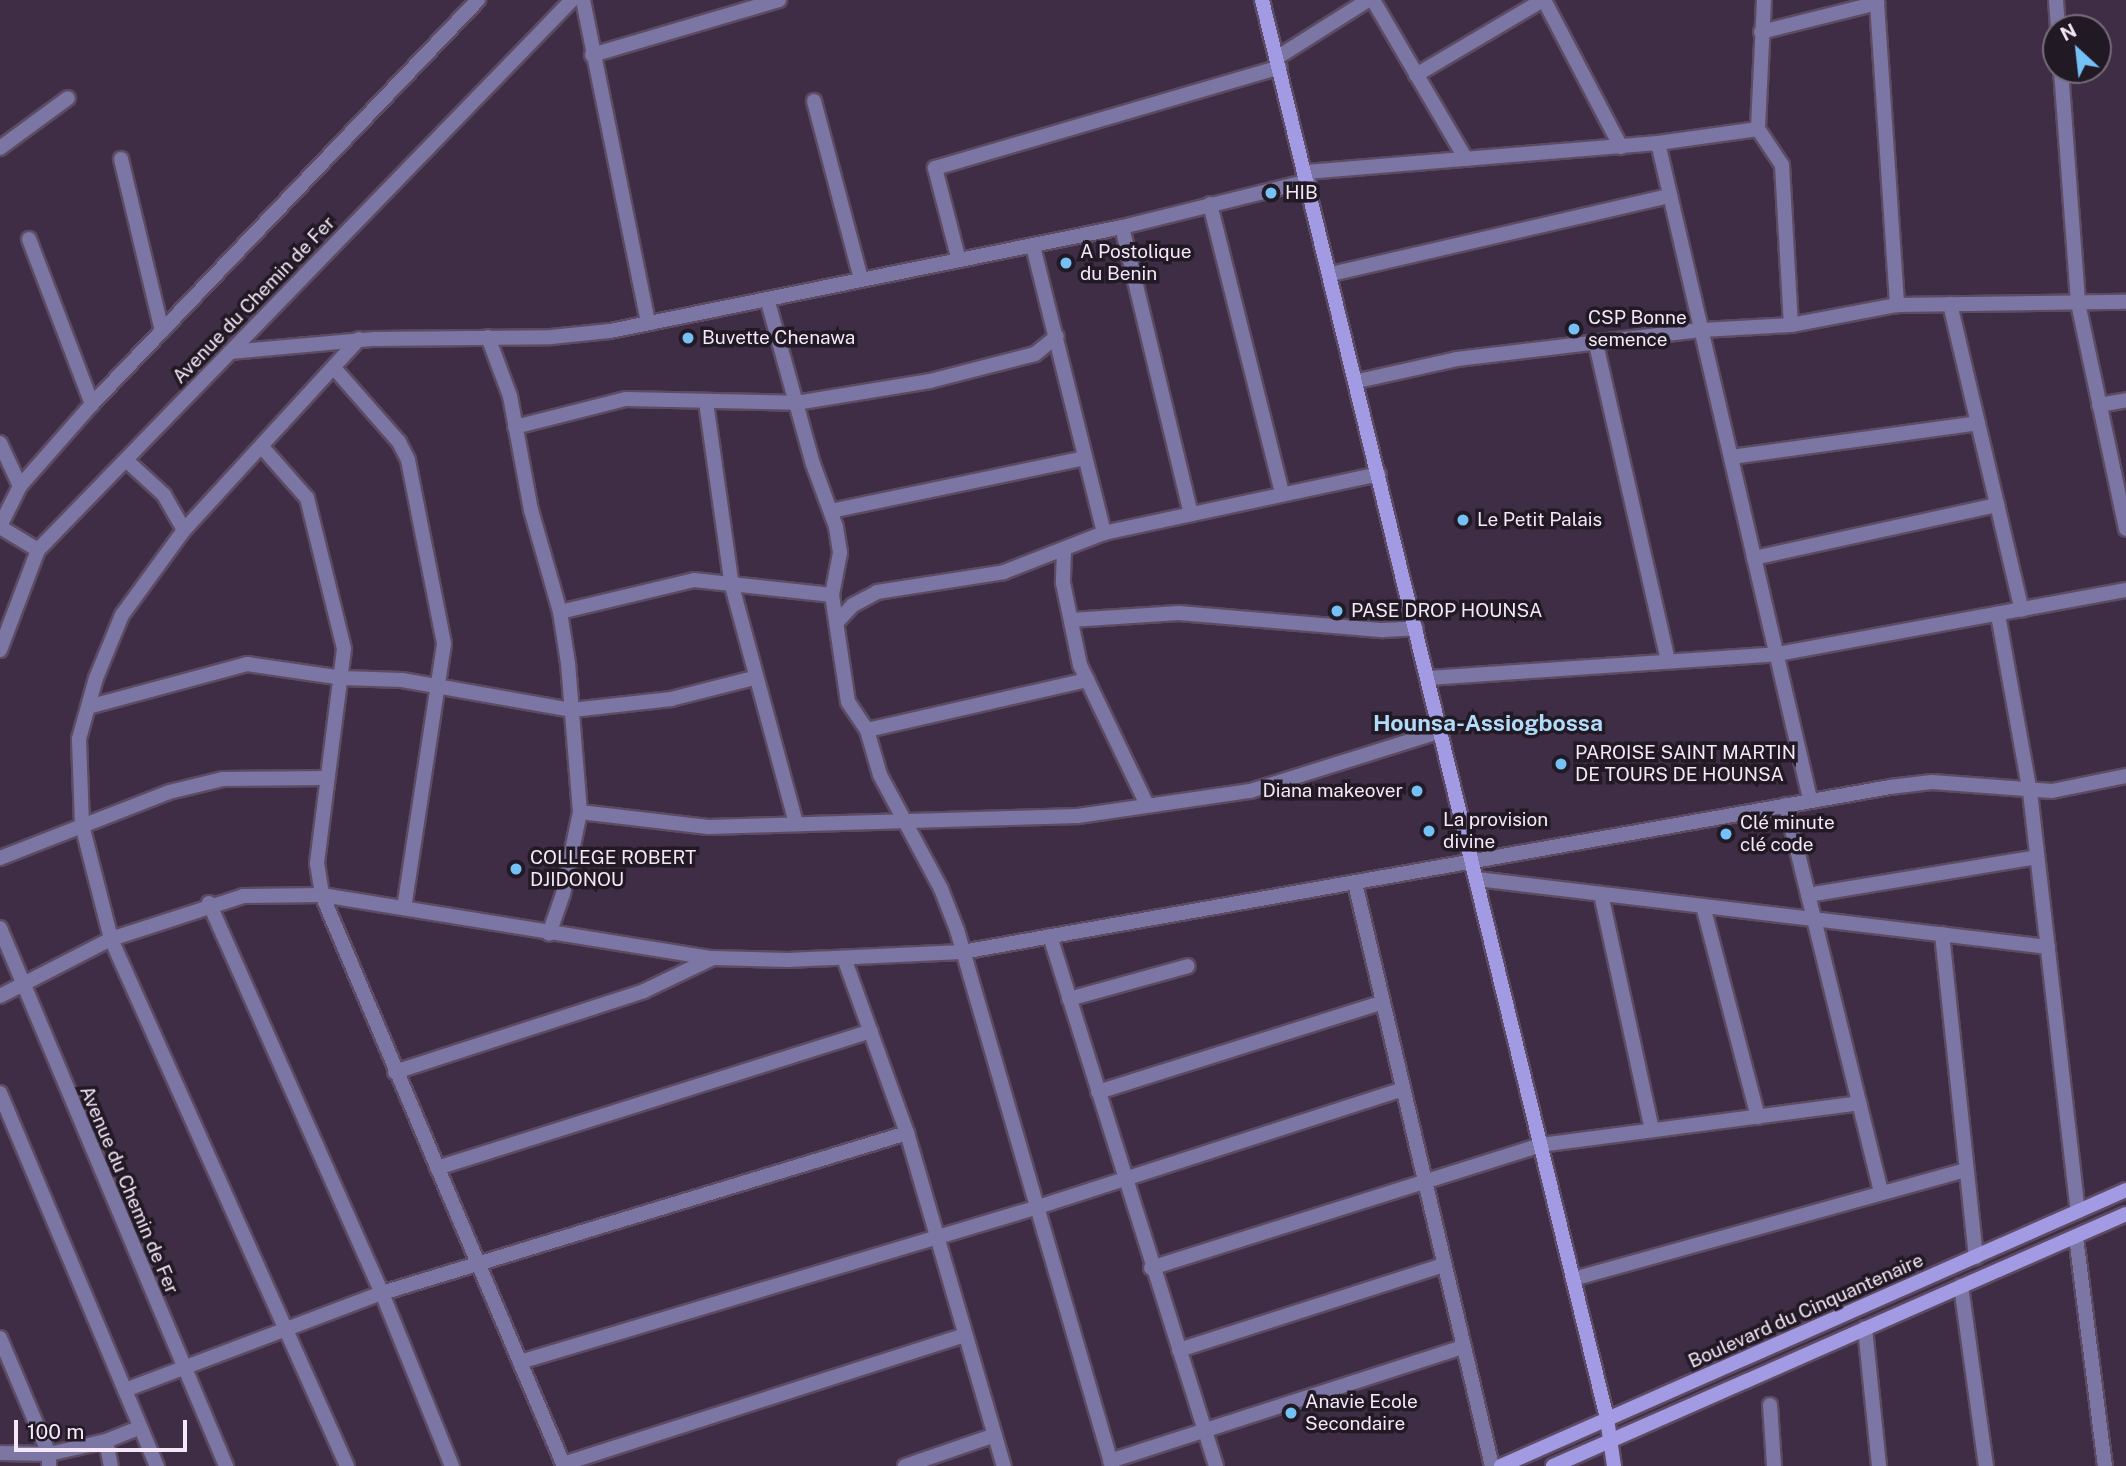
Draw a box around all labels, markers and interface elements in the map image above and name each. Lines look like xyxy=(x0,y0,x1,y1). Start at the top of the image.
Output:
north arrow xyxy=(2042,14,2112,84)
text: N xyxy=(2057,19,2080,45)
place label: HIB xyxy=(1285,182,1318,204)
marker: HIB xyxy=(1263,185,1279,201)
street label: Avenue du Chemin de Fer xyxy=(168,211,340,389)
place label: A Postolique du Benin xyxy=(1080,241,1191,285)
marker: A Postolique du Benin xyxy=(1058,255,1074,271)
place label: CSP Bonne semence xyxy=(1588,307,1687,351)
marker: CSP Bonne semence xyxy=(1566,321,1582,337)
place label: Buvette Chenawa xyxy=(702,327,855,349)
marker: Buvette Chenawa xyxy=(680,330,696,346)
place label: Le Petit Palais xyxy=(1477,509,1602,531)
marker: Le Petit Palais xyxy=(1455,512,1471,528)
place label: PASE DROP HOUNSA xyxy=(1351,600,1542,622)
marker: PASE DROP HOUNSA xyxy=(1329,603,1345,619)
district label: Hounsa-Assiogbossa xyxy=(1373,709,1603,737)
place label: PAROISE SAINT MARTIN DE TOURS DE HOUNSA xyxy=(1575,742,1796,786)
marker: PAROISE SAINT MARTIN DE TOURS DE HOUNSA xyxy=(1553,756,1569,772)
place label: Diana makeover xyxy=(1263,780,1403,802)
marker: Diana makeover xyxy=(1409,783,1425,799)
place label: La provision divine xyxy=(1443,809,1548,853)
place label: Clé minute clé code xyxy=(1740,812,1835,856)
marker: La provision divine xyxy=(1421,823,1437,839)
marker: Clé minute clé code xyxy=(1718,826,1734,842)
place label: COLLEGE ROBERT DJIDONOU xyxy=(530,847,696,891)
marker: COLLEGE ROBERT DJIDONOU xyxy=(508,861,524,877)
street label: Avenue du Chemin de Fer xyxy=(75,1082,183,1298)
street label: Boulevard du Cinquantenaire xyxy=(1685,1249,1927,1373)
place label: Anavie Ecole Secondaire xyxy=(1305,1391,1418,1435)
marker: Anavie Ecole Secondaire xyxy=(1283,1405,1299,1421)
scale bar xyxy=(18,1406,191,1450)
text: 100 m xyxy=(27,1419,84,1444)

